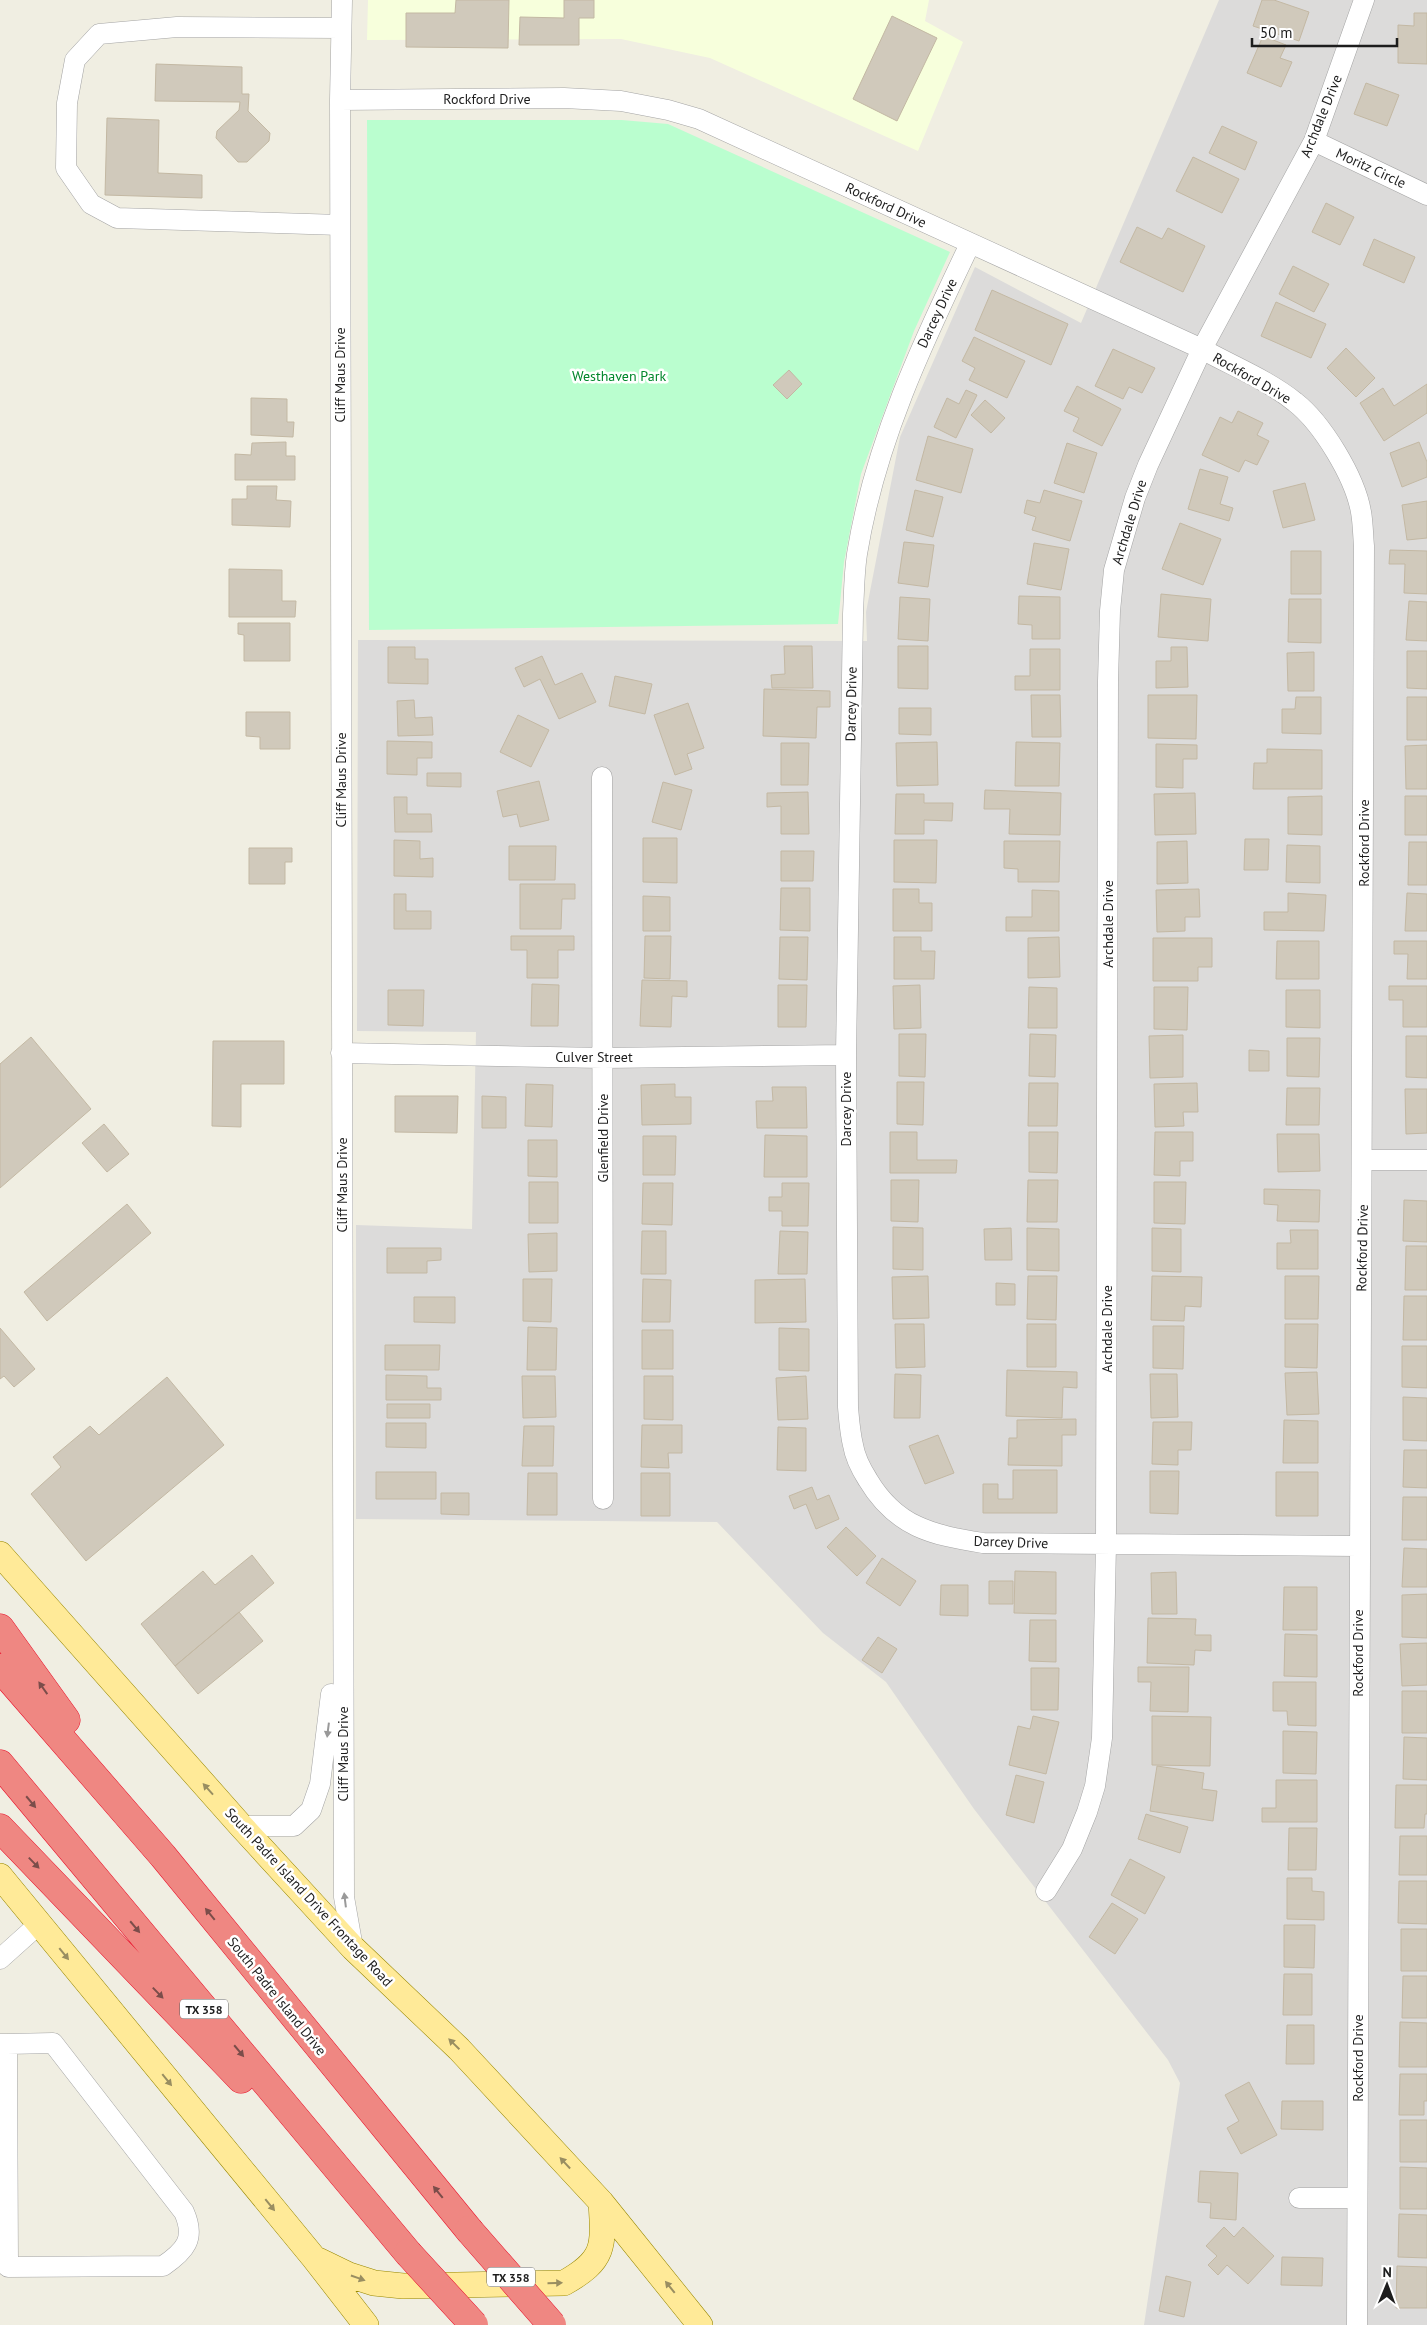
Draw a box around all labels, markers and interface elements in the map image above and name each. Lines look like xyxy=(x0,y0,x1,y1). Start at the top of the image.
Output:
scale bar xyxy=(1252,15,1397,47)
text: 50 m xyxy=(1260,23,1293,42)
street label: Archdale Drive xyxy=(1296,72,1346,160)
street label: Rockford Drive xyxy=(443,90,531,108)
street label: Moritz Circle xyxy=(1333,144,1409,192)
street label: Rockford Drive xyxy=(843,178,929,232)
street label: Darcey Drive xyxy=(913,275,961,351)
street label: Cliff Maus Drive xyxy=(331,327,349,423)
street label: Rockford Drive xyxy=(1210,348,1294,408)
park label: Westhaven Park xyxy=(572,367,666,385)
street label: Archdale Drive xyxy=(1108,477,1150,567)
street label: Darcey Drive xyxy=(841,666,861,742)
street label: Cliff Maus Drive xyxy=(332,732,350,828)
street label: Rockford Drive xyxy=(1355,799,1373,887)
street label: Archdale Drive xyxy=(1099,880,1117,968)
street label: Culver Street xyxy=(555,1048,633,1066)
street label: Darcey Drive xyxy=(837,1072,855,1146)
street label: Glenfield Drive xyxy=(594,1094,612,1182)
street label: Cliff Maus Drive xyxy=(333,1137,351,1233)
street label: Rockford Drive xyxy=(1352,1204,1372,1292)
street label: Archdale Drive xyxy=(1098,1285,1116,1373)
street label: Darcey Drive xyxy=(973,1532,1049,1552)
street label: Rockford Drive xyxy=(1349,1609,1367,1697)
one-way arrow xyxy=(38,1681,48,1695)
street label: Cliff Maus Drive xyxy=(334,1706,352,1802)
one-way arrow xyxy=(323,1723,331,1739)
one-way arrow xyxy=(202,1783,214,1795)
one-way arrow xyxy=(26,1795,37,1808)
street label: South Padre Island Drive Frontage Road xyxy=(221,1804,397,1990)
one-way arrow xyxy=(28,1857,40,1869)
one-way arrow xyxy=(341,1892,349,1908)
one-way arrow xyxy=(205,1908,216,1920)
one-way arrow xyxy=(130,1920,141,1933)
street label: South Padre Island Drive xyxy=(224,1933,330,2059)
one-way arrow xyxy=(59,1947,70,1960)
one-way arrow xyxy=(152,1987,164,1999)
road number: TX 358 xyxy=(180,2000,228,2018)
street label: Rockford Drive xyxy=(1349,2014,1367,2102)
one-way arrow xyxy=(448,2038,460,2050)
one-way arrow xyxy=(234,2045,245,2058)
one-way arrow xyxy=(162,2073,173,2086)
one-way arrow xyxy=(559,2158,571,2170)
one-way arrow xyxy=(433,2186,444,2199)
one-way arrow xyxy=(265,2198,276,2211)
north arrow xyxy=(1362,2260,1412,2310)
text: N xyxy=(1382,2263,1392,2281)
road number: TX 358 xyxy=(487,2268,535,2286)
one-way arrow xyxy=(351,2275,366,2282)
one-way arrow xyxy=(547,2279,563,2287)
one-way arrow xyxy=(664,2281,675,2294)

